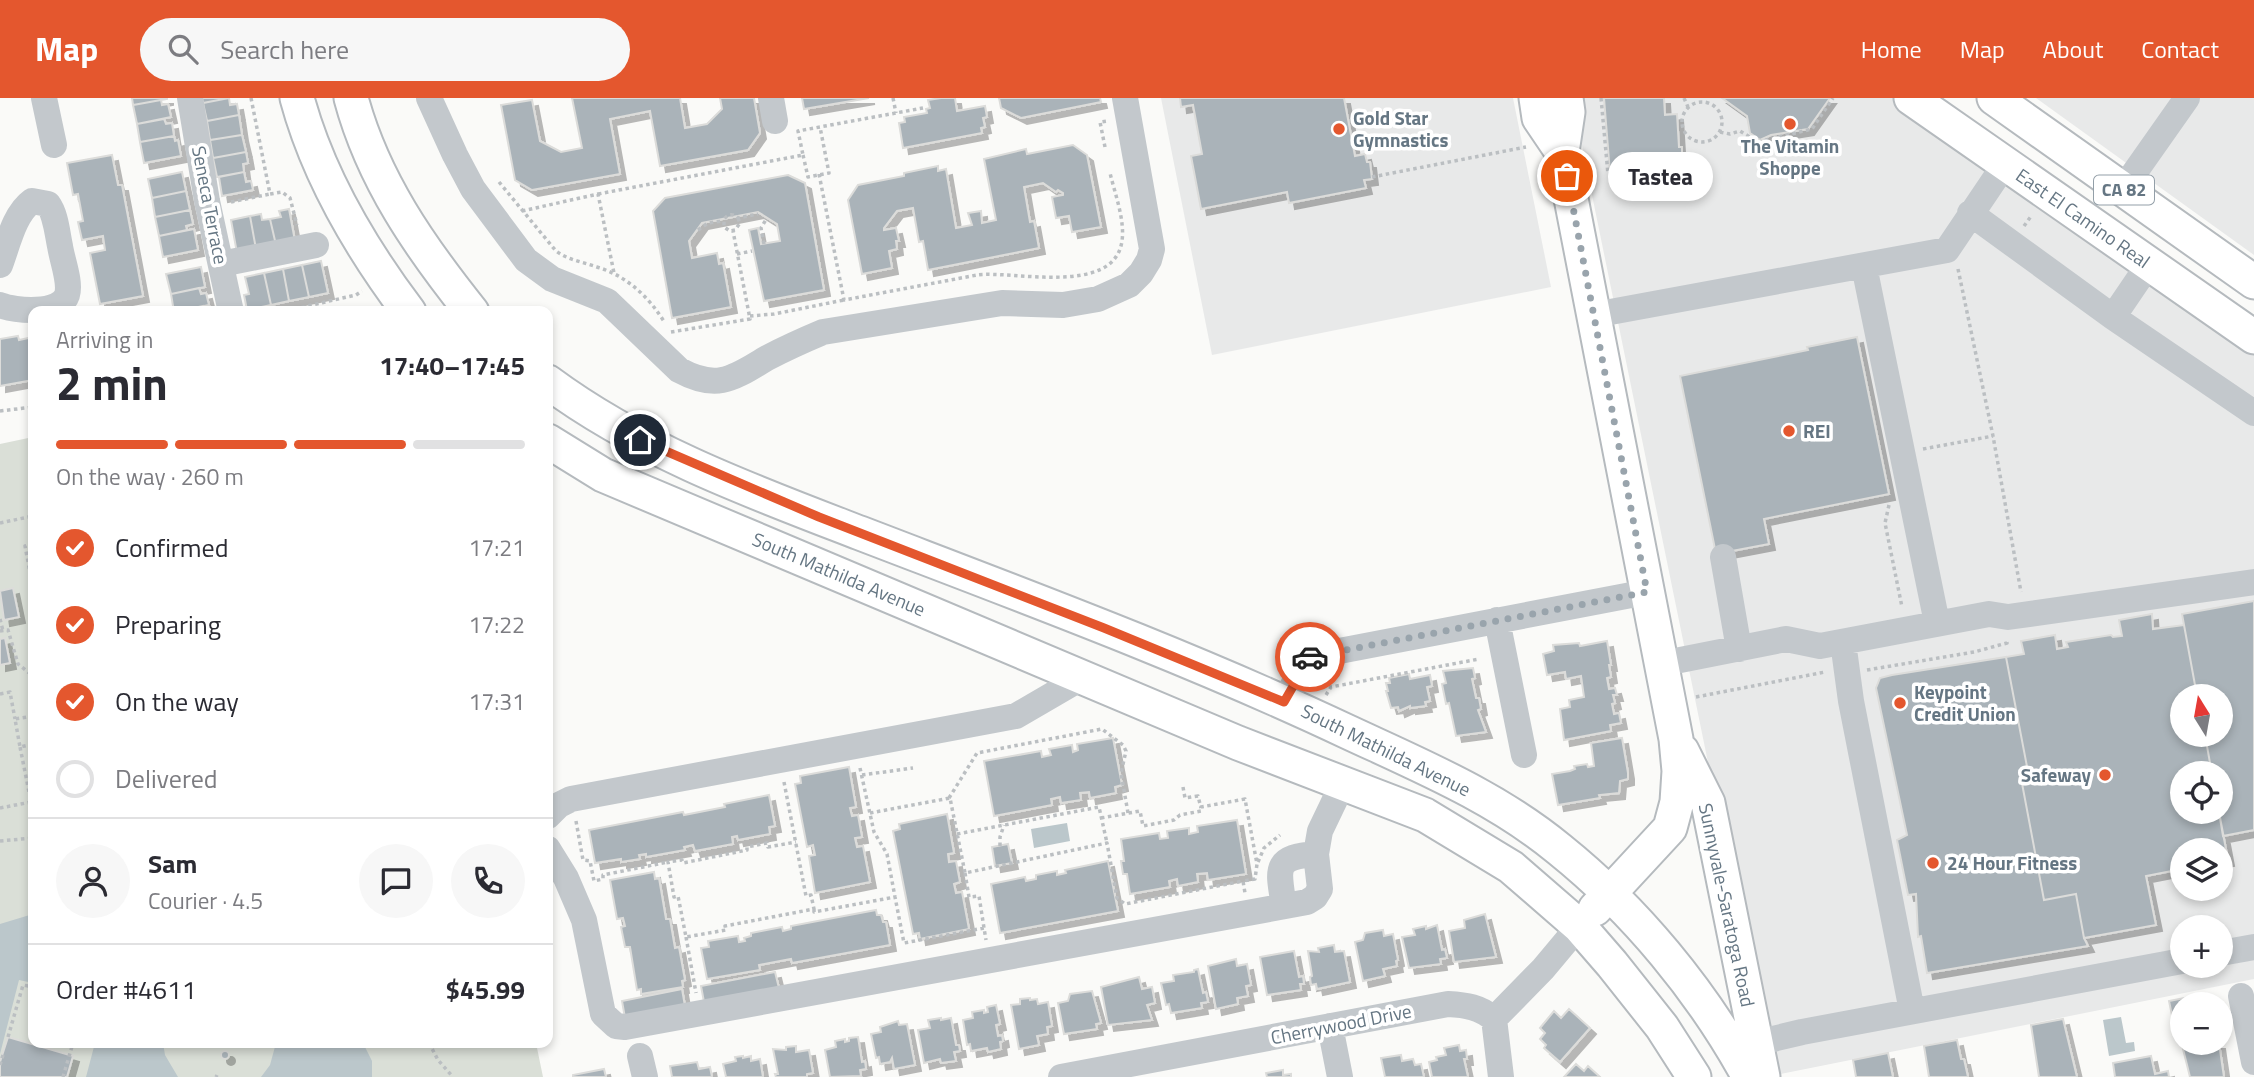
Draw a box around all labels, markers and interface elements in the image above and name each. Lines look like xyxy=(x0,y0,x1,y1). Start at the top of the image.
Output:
search box xyxy=(140,18,630,81)
text: Map xyxy=(35,24,98,74)
icon: search xyxy=(164,30,202,68)
text: Search here xyxy=(220,30,349,69)
text: Home xyxy=(1861,31,1922,67)
text: Map xyxy=(1960,31,2005,67)
text: About xyxy=(2043,31,2103,67)
text: Contact xyxy=(2141,31,2219,67)
place label: Gold Star Gymnastics xyxy=(1353,103,1448,154)
marker: The Vitamin Shoppe xyxy=(1782,116,1798,132)
marker: Gold Star Gymnastics xyxy=(1331,121,1347,137)
place label: The Vitamin Shoppe xyxy=(1741,131,1839,182)
street label: Seneca Terrace xyxy=(185,143,236,267)
pin xyxy=(1537,146,1597,206)
callout: Tastea xyxy=(1609,152,1714,200)
icon: bag xyxy=(1548,157,1586,195)
text: Tastea xyxy=(1628,159,1693,194)
street label: East El Camino Real xyxy=(2010,160,2156,275)
road number: CA 82 xyxy=(2094,176,2154,204)
text: Arriving in xyxy=(56,322,153,357)
text: 17:40–17:45 xyxy=(379,346,525,385)
text: 2 min xyxy=(56,348,168,418)
pin xyxy=(610,410,670,470)
place label: REI xyxy=(1803,416,1831,445)
icon: home xyxy=(621,421,659,459)
marker: REI xyxy=(1781,423,1797,439)
text: On the way · 260 m xyxy=(56,459,244,494)
street label: South Mathilda Avenue xyxy=(748,524,930,623)
text: Confirmed xyxy=(115,528,229,567)
icon: check xyxy=(56,529,94,567)
text: 17:21 xyxy=(468,530,525,565)
text: Preparing xyxy=(115,605,221,644)
icon: check xyxy=(56,606,94,644)
text: 17:22 xyxy=(468,607,525,642)
courier xyxy=(1275,622,1345,692)
icon: car xyxy=(1291,638,1329,676)
place label: Keypoint Credit Union xyxy=(1914,677,2016,728)
text: On the way xyxy=(115,682,239,721)
icon: check xyxy=(56,683,94,721)
text: 17:31 xyxy=(468,684,525,719)
north arrow xyxy=(2170,684,2233,747)
map controls xyxy=(2170,684,2233,1055)
marker: Keypoint Credit Union xyxy=(1892,695,1908,711)
street label: South Mathilda Avenue xyxy=(1296,696,1476,803)
text: Delivered xyxy=(115,759,218,798)
place label: Safeway xyxy=(2021,760,2091,789)
button: locate xyxy=(2170,761,2233,824)
marker: Safeway xyxy=(2097,767,2113,783)
street label: Sunnyvale-Saratoga Road xyxy=(1692,800,1763,1009)
button: layers xyxy=(2170,838,2233,901)
button: person xyxy=(56,844,130,918)
text: Sam xyxy=(148,844,197,883)
button: chat xyxy=(359,844,433,918)
button: phone xyxy=(451,844,525,918)
place label: 24 Hour Fitness xyxy=(1947,848,2077,877)
marker: 24 Hour Fitness xyxy=(1925,855,1941,871)
text: Courier · 4.5 xyxy=(148,883,263,918)
button: + xyxy=(2170,915,2233,978)
text: Order #4611 xyxy=(56,970,196,1009)
text: $45.99 xyxy=(446,970,525,1009)
button: − xyxy=(2170,992,2233,1055)
street label: Cherrywood Drive xyxy=(1268,996,1414,1051)

